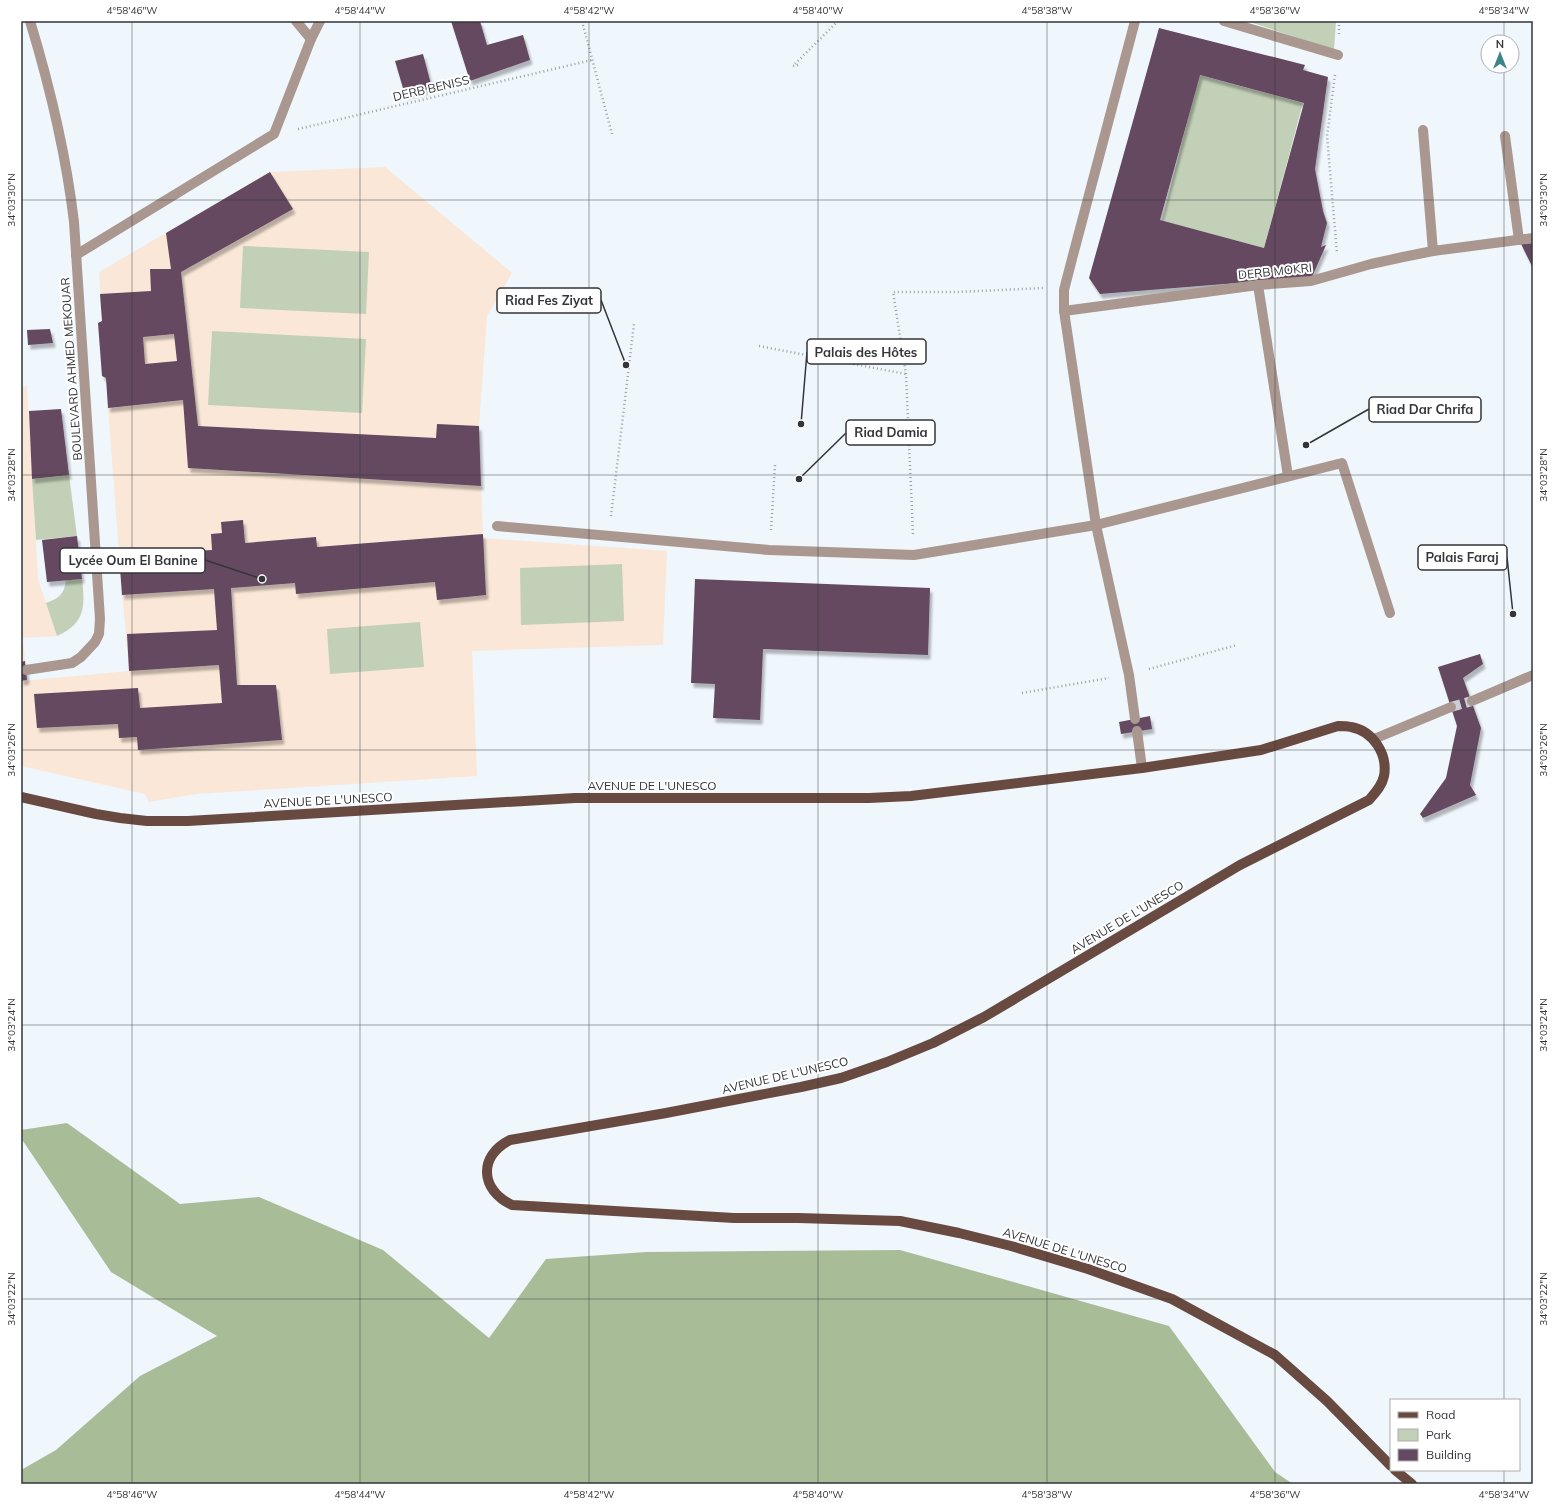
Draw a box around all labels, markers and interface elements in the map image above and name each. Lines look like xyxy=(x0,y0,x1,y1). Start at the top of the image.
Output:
text: 4°58'46"W xyxy=(107,4,157,17)
text: 4°58'44"W xyxy=(335,4,385,17)
text: 4°58'42"W xyxy=(564,4,614,17)
text: 4°58'40"W xyxy=(793,4,843,17)
text: 4°58'38"W xyxy=(1022,4,1072,17)
text: 4°58'36"W xyxy=(1250,4,1300,17)
text: 4°58'34"W xyxy=(1479,4,1529,17)
north arrow xyxy=(1480,34,1520,74)
text: N xyxy=(1496,37,1504,51)
street label: DERB BENISS xyxy=(391,72,471,104)
text: 34°03'30"N xyxy=(5,173,18,227)
text: 34°03'30"N xyxy=(1537,173,1550,227)
street label: DERB MOKRI xyxy=(1237,260,1313,282)
street label: BOULEVARD AHMED MEKOUAR xyxy=(57,277,85,461)
callout: Riad Fes Ziyat xyxy=(497,288,601,313)
text: Riad Fes Ziyat xyxy=(505,292,593,309)
callout: Palais des Hôtes xyxy=(807,339,926,364)
text: Palais des Hôtes xyxy=(815,344,917,360)
callout: Riad Dar Chrifa xyxy=(1369,397,1481,422)
text: Riad Dar Chrifa xyxy=(1377,401,1473,417)
callout: Riad Damia xyxy=(846,420,935,445)
text: Riad Damia xyxy=(854,424,928,440)
text: 34°03'28"N xyxy=(5,448,18,502)
text: 34°03'28"N xyxy=(1537,448,1550,502)
callout: Palais Faraj xyxy=(1418,545,1507,570)
callout: Lycée Oum El Banine xyxy=(60,548,205,573)
text: Palais Faraj xyxy=(1425,549,1499,565)
text: Lycée Oum El Banine xyxy=(69,552,198,569)
text: 34°03'26"N xyxy=(5,723,18,777)
text: 34°03'26"N xyxy=(1537,723,1550,777)
street label: AVENUE DE L'UNESCO xyxy=(587,778,717,793)
street label: AVENUE DE L'UNESCO xyxy=(263,789,393,811)
street label: AVENUE DE L'UNESCO xyxy=(1068,877,1186,957)
text: 34°03'24"N xyxy=(5,998,18,1052)
text: 34°03'24"N xyxy=(1537,998,1550,1052)
street label: AVENUE DE L'UNESCO xyxy=(720,1053,850,1097)
street label: AVENUE DE L'UNESCO xyxy=(1001,1224,1129,1276)
text: 34°03'22"N xyxy=(5,1272,18,1326)
text: 34°03'22"N xyxy=(1537,1272,1550,1326)
legend xyxy=(1390,1399,1520,1471)
text: Road xyxy=(1426,1407,1455,1422)
text: Park xyxy=(1426,1427,1452,1442)
text: Building xyxy=(1426,1447,1471,1462)
text: 4°58'46"W xyxy=(107,1488,157,1501)
text: 4°58'44"W xyxy=(335,1488,385,1501)
text: 4°58'42"W xyxy=(564,1488,614,1501)
text: 4°58'40"W xyxy=(793,1488,843,1501)
text: 4°58'38"W xyxy=(1022,1488,1072,1501)
text: 4°58'36"W xyxy=(1250,1488,1300,1501)
text: 4°58'34"W xyxy=(1479,1488,1529,1501)

